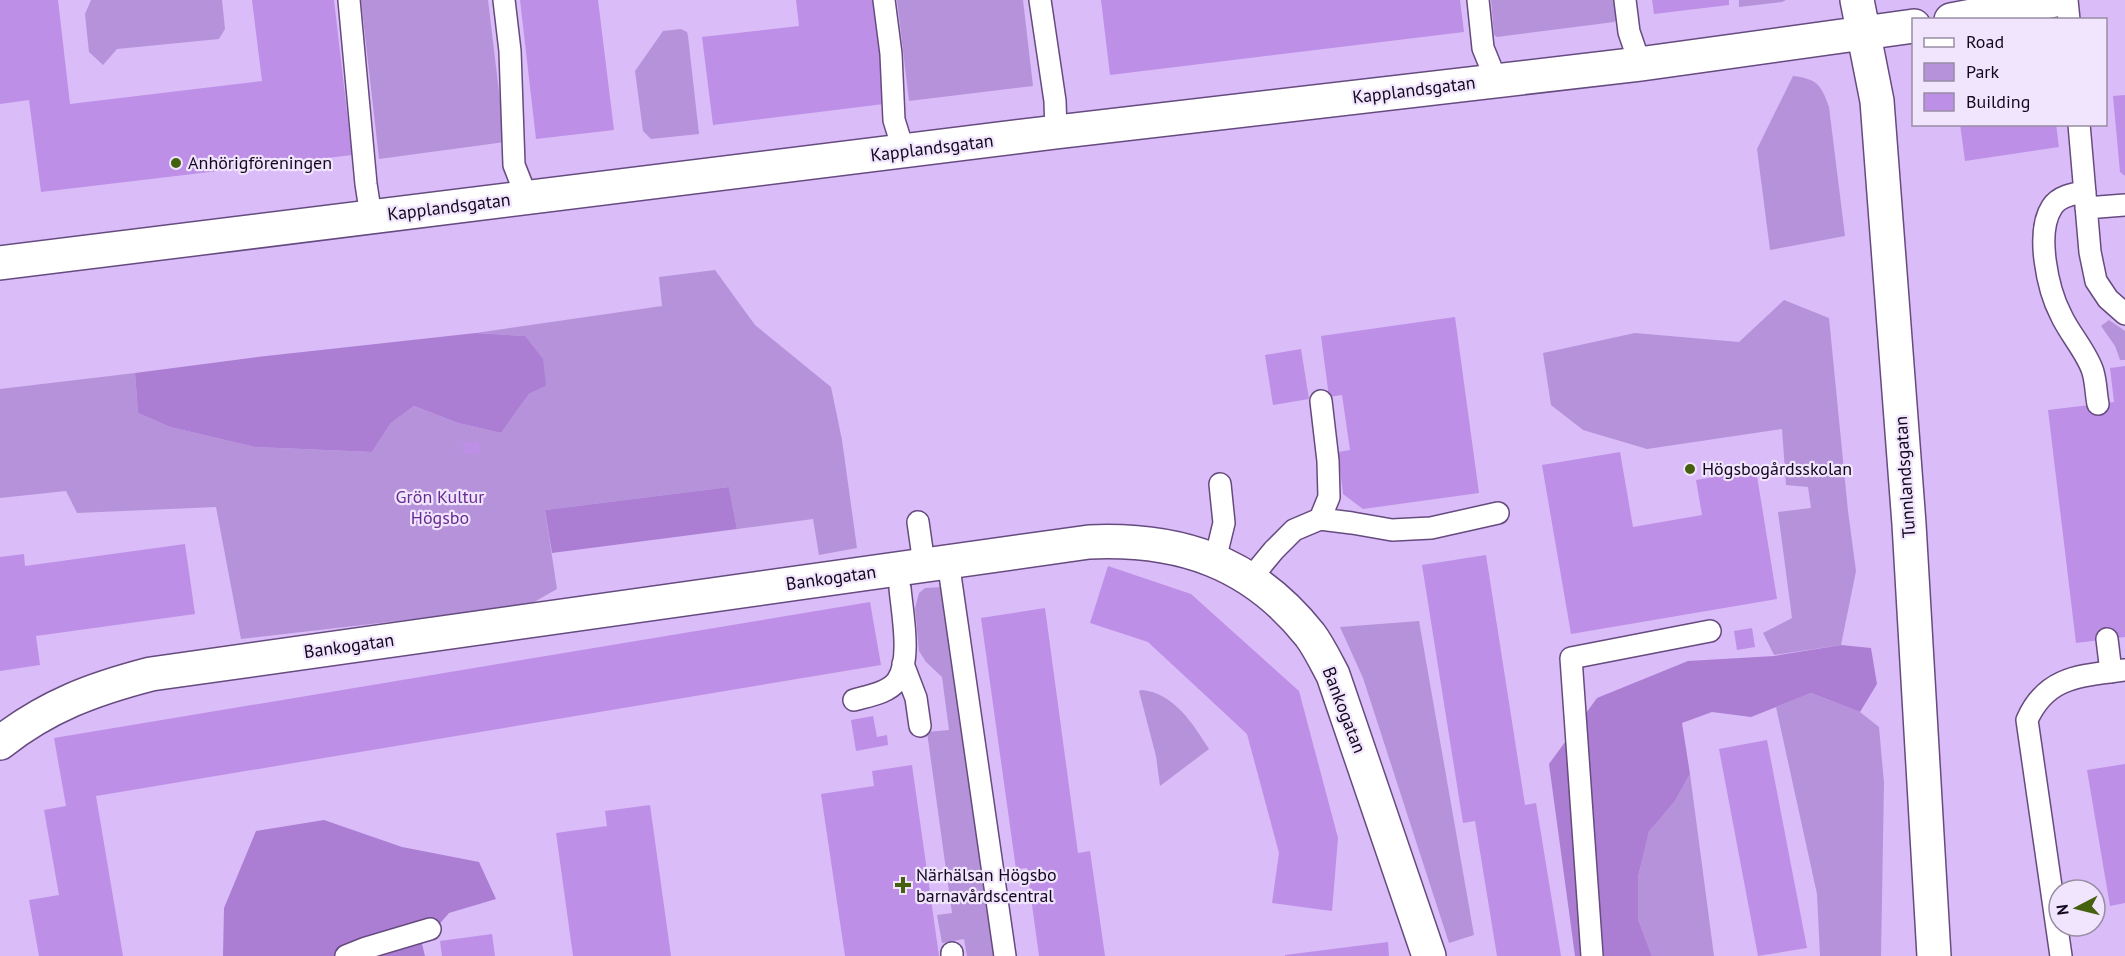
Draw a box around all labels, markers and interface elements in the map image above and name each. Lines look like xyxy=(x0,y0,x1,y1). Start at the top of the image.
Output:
legend xyxy=(1912,18,2107,126)
text: Road xyxy=(1966,30,2004,53)
text: Park xyxy=(1966,60,1999,83)
street label: Kapplandsgatan xyxy=(1351,71,1477,108)
text: Building xyxy=(1966,90,2030,113)
street label: Kapplandsgatan xyxy=(869,129,995,166)
place label: Anhörigföreningen xyxy=(188,151,332,174)
marker: Anhörigföreningen xyxy=(169,156,183,170)
street label: Kapplandsgatan xyxy=(386,188,512,225)
street label: Tunnlandsgatan xyxy=(1889,415,1920,539)
place label: Högsbogårdsskolan xyxy=(1702,457,1852,480)
marker: Högsbogårdsskolan xyxy=(1683,462,1697,476)
park label: Grön Kultur Högsbo xyxy=(396,485,484,529)
street label: Bankogatan xyxy=(784,560,877,595)
street label: Bankogatan xyxy=(302,628,395,663)
street label: Bankogatan xyxy=(1317,663,1371,756)
place label: Närhälsan Högsbo barnavårdscentral xyxy=(916,863,1057,907)
marker: Närhälsan Högsbo barnavårdscentral xyxy=(894,876,912,894)
north arrow xyxy=(2047,878,2107,938)
text: N xyxy=(2052,903,2073,916)

